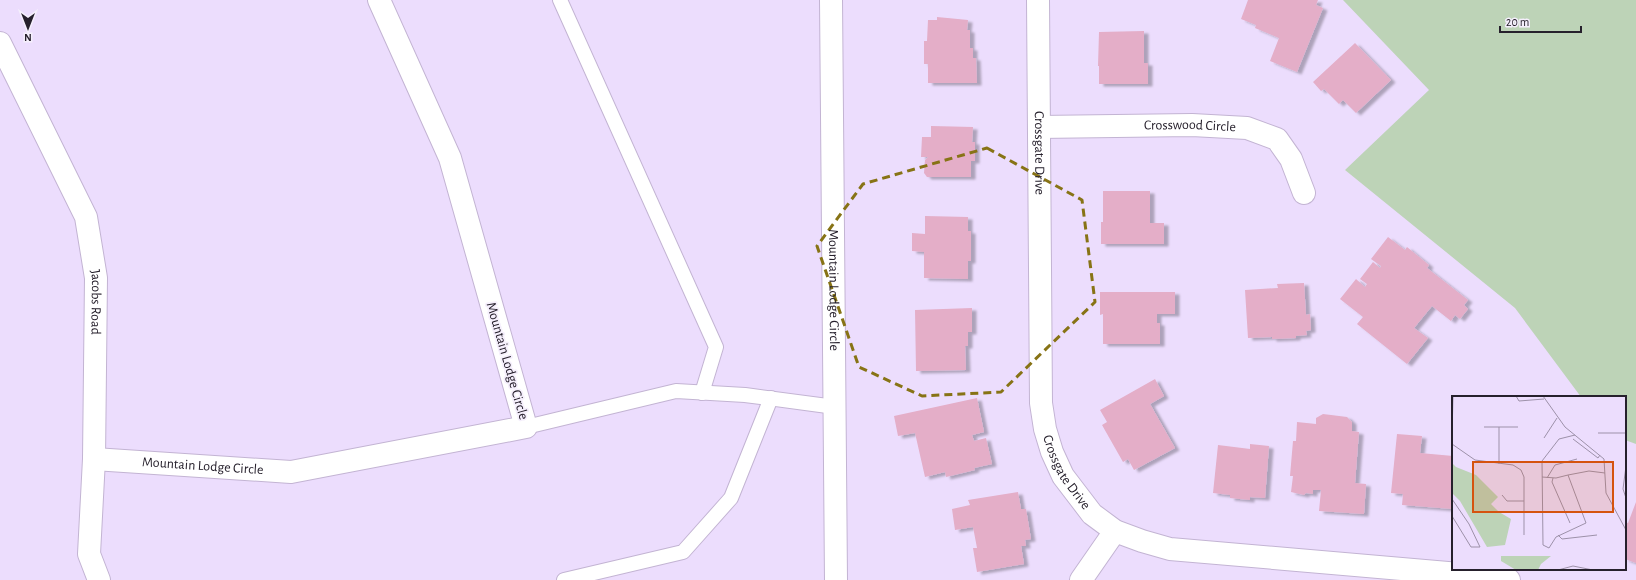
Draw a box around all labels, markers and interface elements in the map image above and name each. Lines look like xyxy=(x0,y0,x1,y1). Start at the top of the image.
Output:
north arrow xyxy=(8,8,48,48)
scale bar xyxy=(1500,8,1581,34)
text: 20 m xyxy=(1506,16,1529,28)
text: N xyxy=(24,32,32,43)
street label: Crossgate Drive xyxy=(1032,111,1046,195)
street label: Crosswood Circle xyxy=(1144,118,1236,134)
street label: Mountain Lodge Circle xyxy=(826,229,841,351)
street label: Jacobs Road xyxy=(88,268,103,335)
street label: Mountain Lodge Circle xyxy=(484,301,530,421)
inset map xyxy=(1452,396,1626,570)
street label: Crossgate Drive xyxy=(1040,433,1093,512)
street label: Mountain Lodge Circle xyxy=(142,455,264,477)

